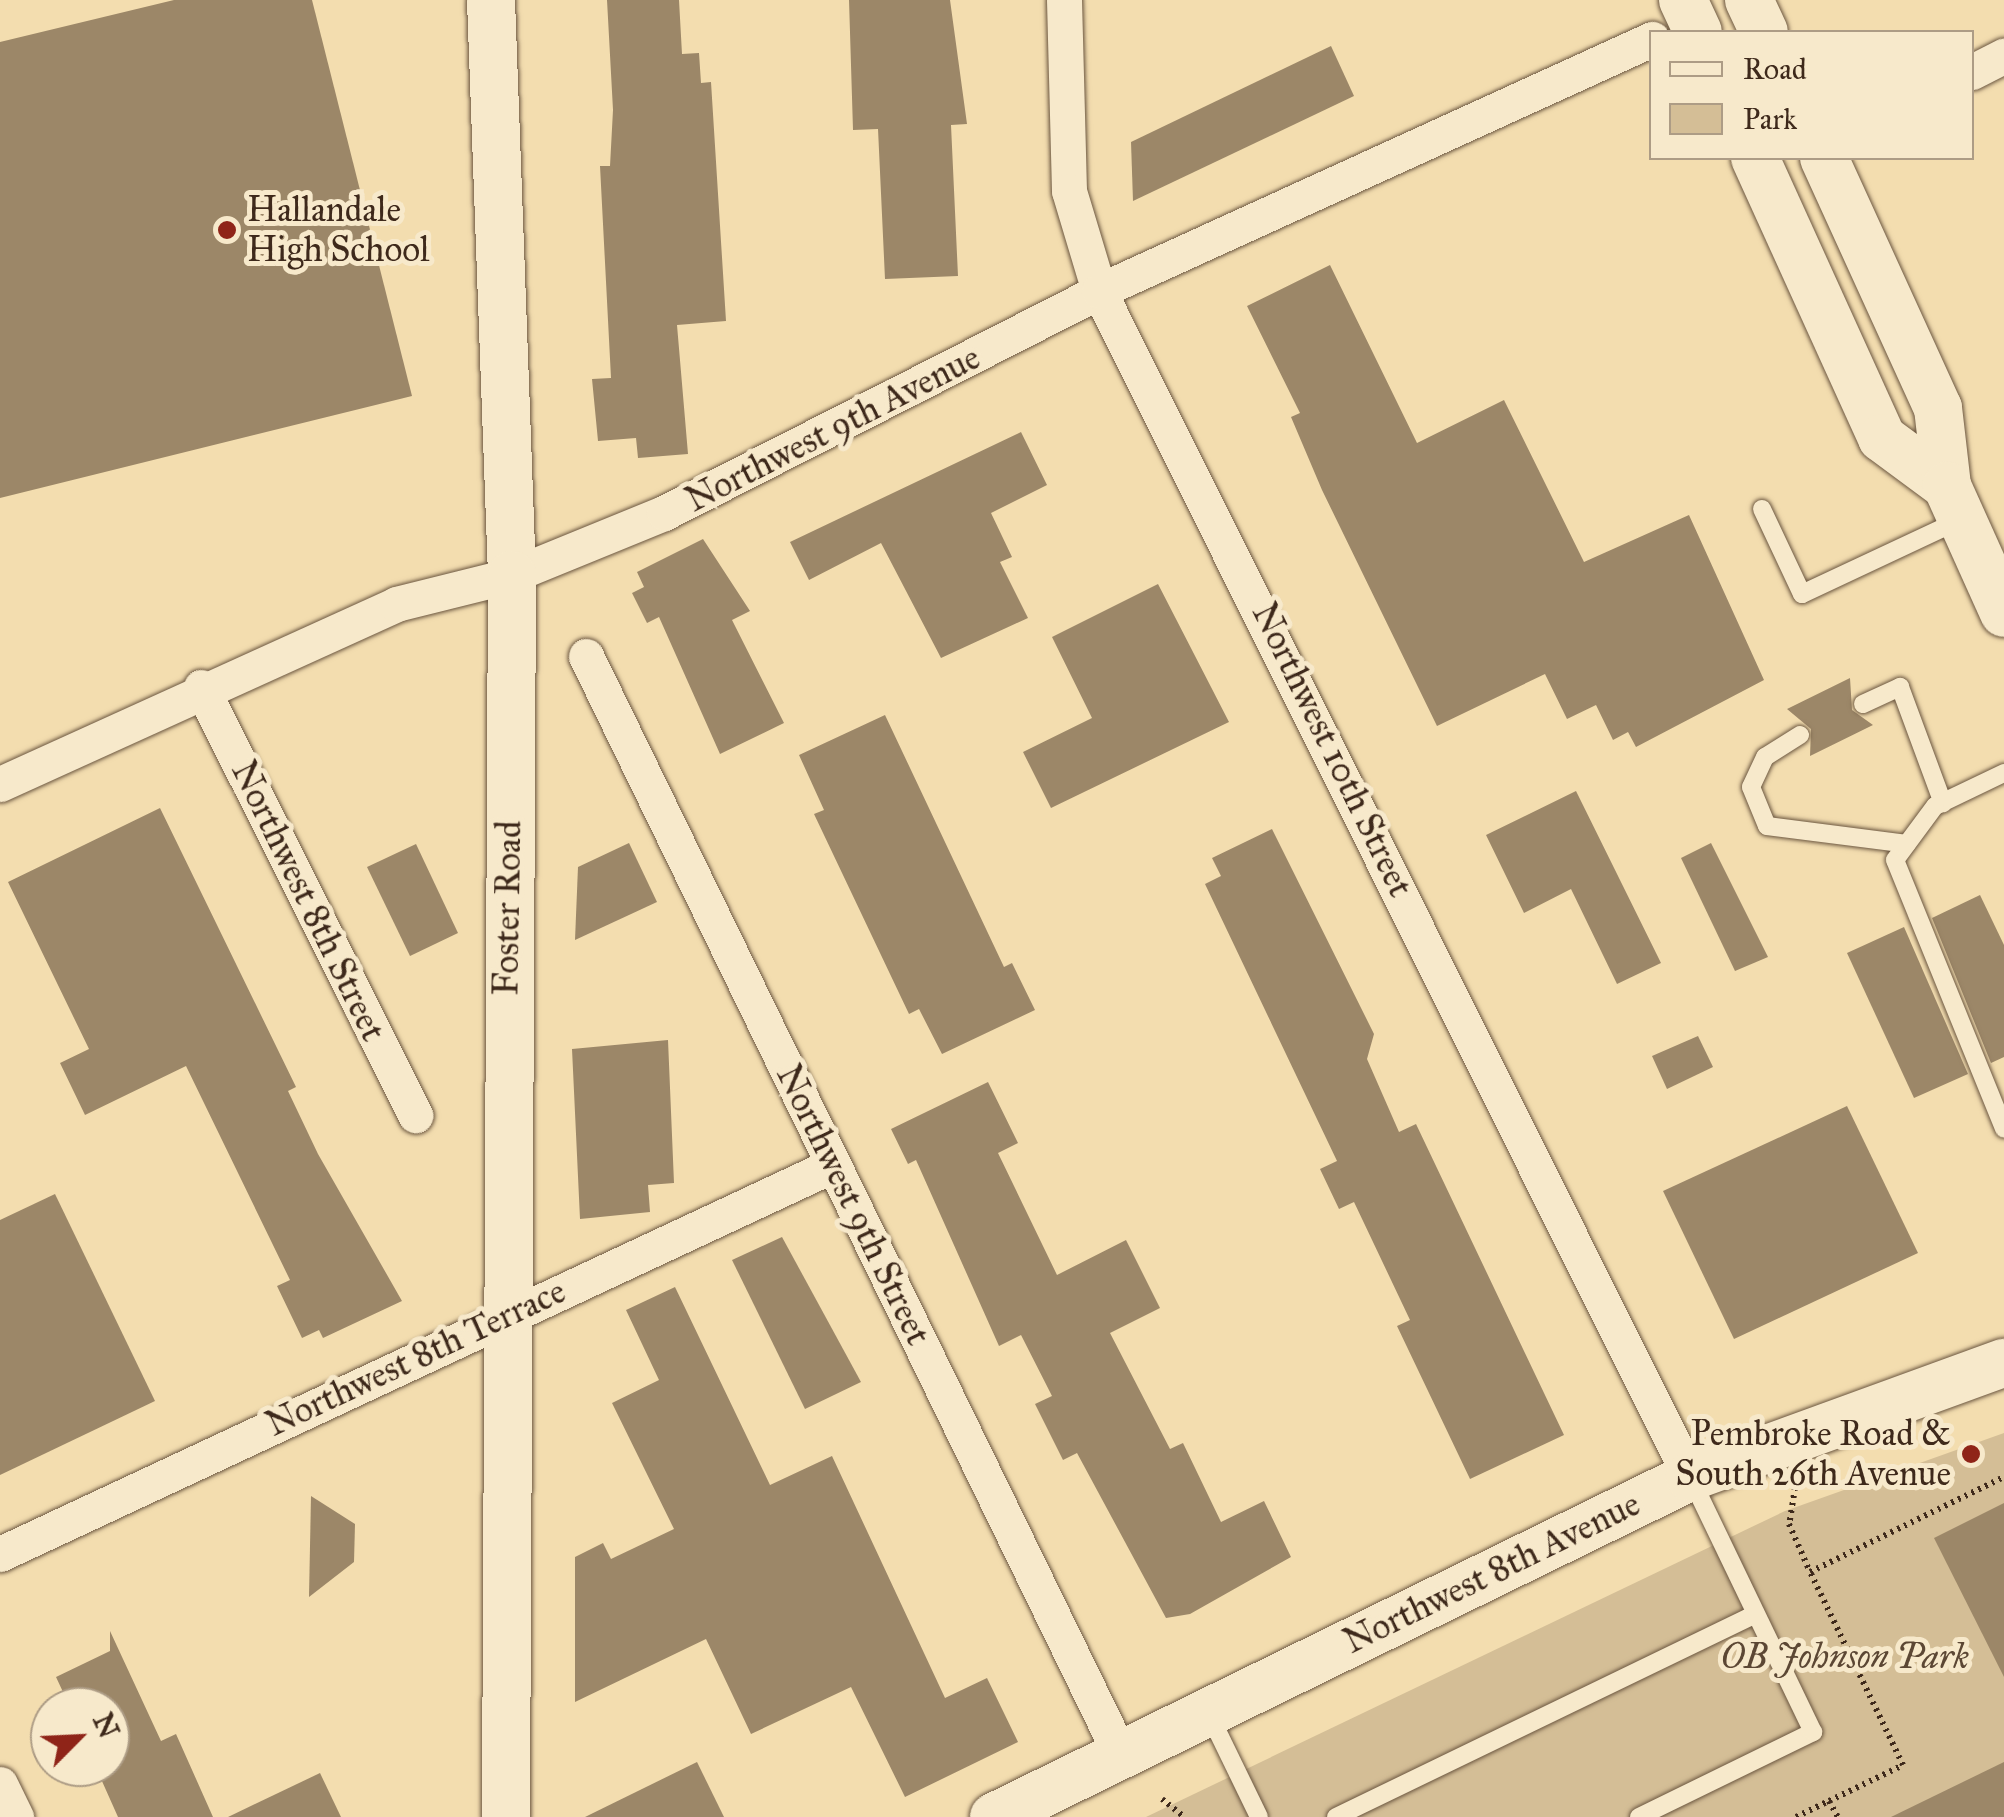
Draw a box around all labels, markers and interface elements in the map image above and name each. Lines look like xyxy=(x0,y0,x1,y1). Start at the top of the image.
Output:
legend xyxy=(1649,30,1974,160)
text: Road xyxy=(1743,51,1807,87)
text: Park xyxy=(1743,101,1797,137)
place label: Hallandale High School xyxy=(247,189,430,271)
marker: Hallandale High School xyxy=(216,219,238,241)
street label: Northwest 9th Avenue xyxy=(679,337,987,521)
street label: Northwest 10th Street xyxy=(1243,596,1421,904)
street label: Northwest 8th Street xyxy=(222,754,394,1048)
street label: Foster Road xyxy=(485,820,531,996)
street label: Northwest 9th Street xyxy=(767,1058,939,1352)
street label: Northwest 8th Terrace xyxy=(260,1270,572,1446)
place label: Pembroke Road & South 26th Avenue xyxy=(1675,1413,1951,1495)
marker: Pembroke Road & South 26th Avenue xyxy=(1960,1443,1982,1465)
street label: Northwest 8th Avenue xyxy=(1337,1483,1647,1663)
park label: OB Johnson Park xyxy=(1721,1636,1969,1678)
north arrow xyxy=(30,1687,130,1787)
text: N xyxy=(85,1707,127,1743)

